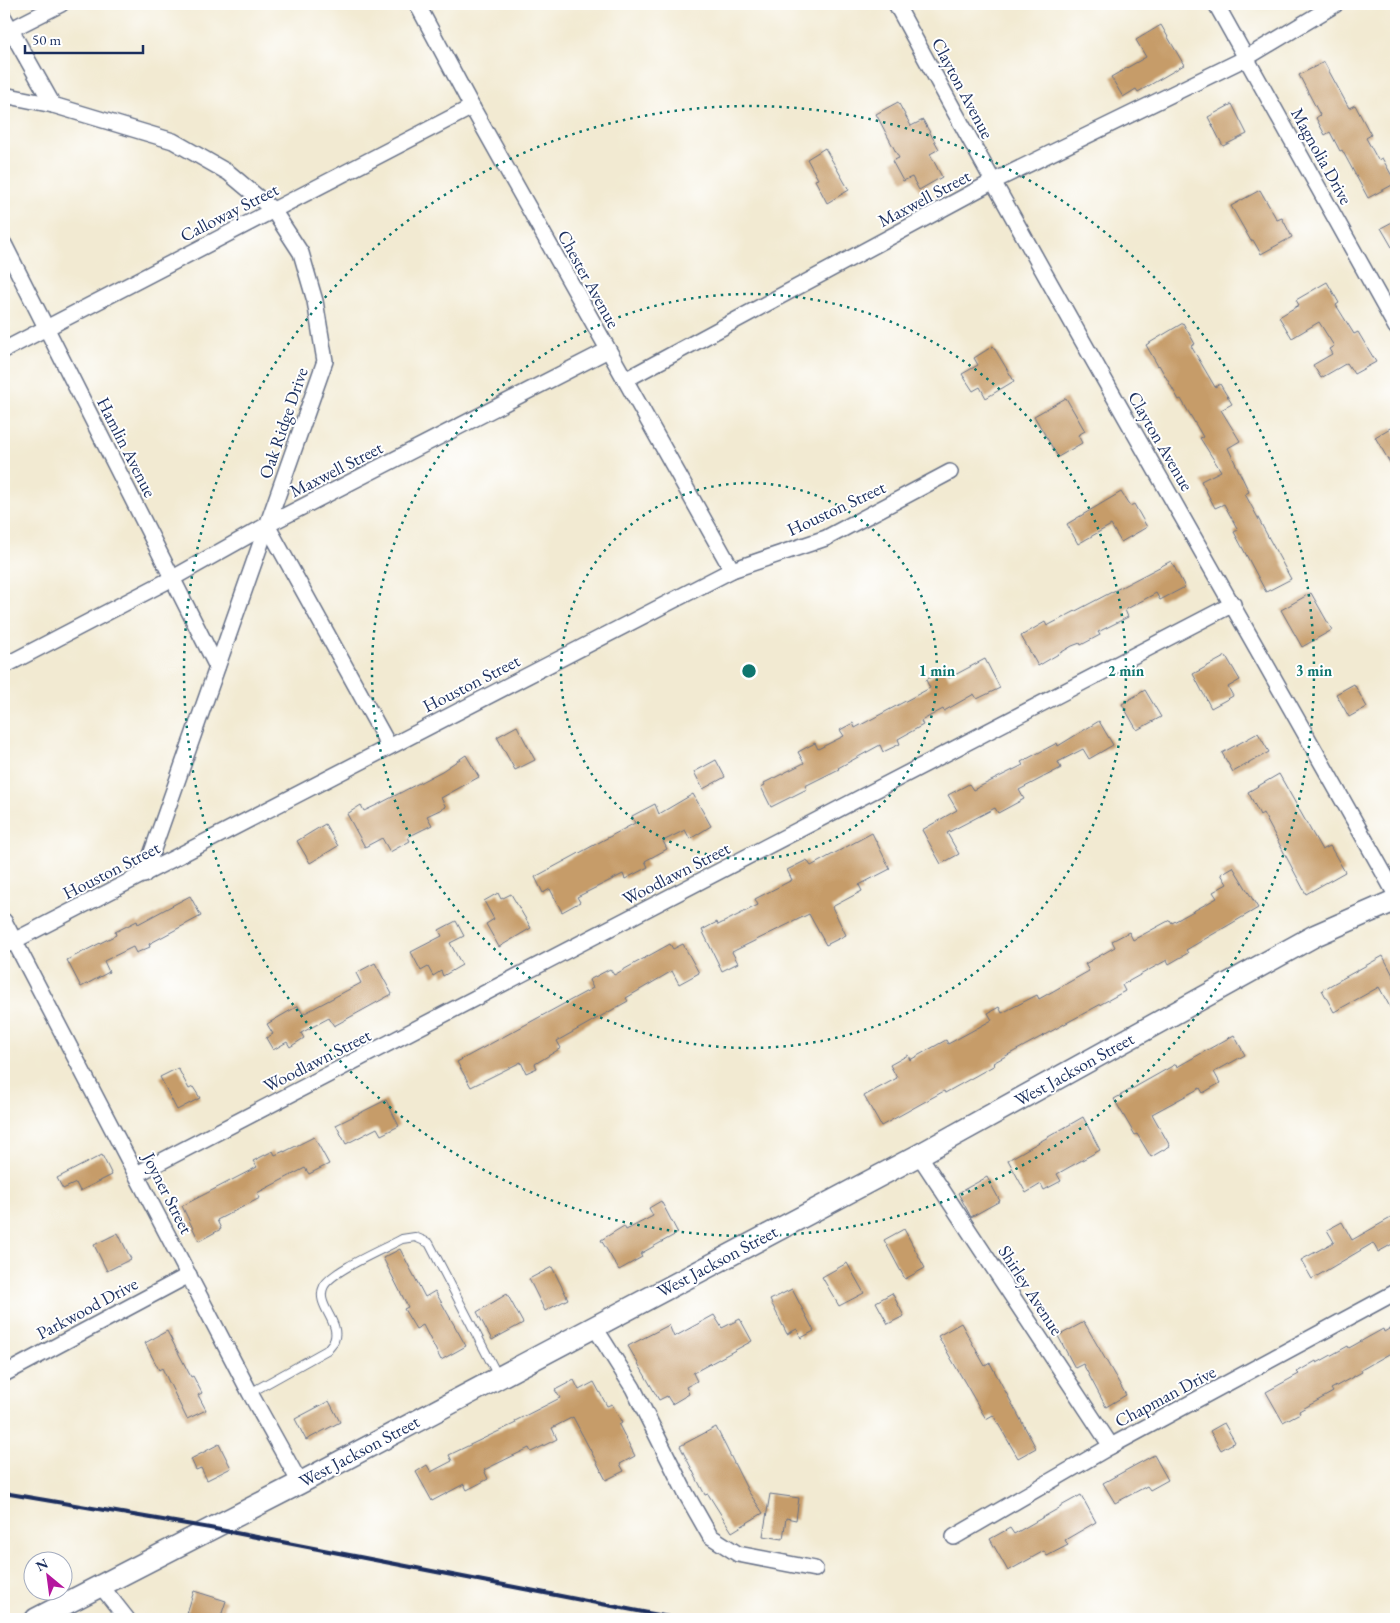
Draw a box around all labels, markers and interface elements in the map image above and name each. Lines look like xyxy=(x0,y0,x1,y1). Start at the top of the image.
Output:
scale bar xyxy=(25,22,142,54)
text: 50 m xyxy=(32,30,61,49)
street label: Clayton Avenue xyxy=(927,33,999,143)
street label: Magnolia Drive xyxy=(1286,104,1358,208)
street label: Maxwell Street xyxy=(874,164,974,232)
street label: Calloway Street xyxy=(176,177,282,247)
street label: Chester Avenue xyxy=(553,226,625,332)
street label: Oak Ridge Drive xyxy=(253,364,313,482)
street label: Clayton Avenue xyxy=(1123,387,1199,495)
street label: Hamlin Avenue xyxy=(92,393,162,501)
street label: Maxwell Street xyxy=(286,436,387,502)
street label: Houston Street xyxy=(783,475,889,541)
street label: Houston Street xyxy=(419,649,524,717)
text: 1 min xyxy=(919,661,956,680)
text: 2 min xyxy=(1108,661,1145,680)
text: 3 min xyxy=(1296,661,1333,680)
centre of rings xyxy=(740,662,758,680)
street label: Houston Street xyxy=(59,836,164,904)
street label: Woodlawn Street xyxy=(618,836,734,910)
street label: Woodlawn Street xyxy=(259,1023,375,1097)
street label: West Jackson Street xyxy=(1010,1026,1138,1111)
street label: Joyner Street xyxy=(137,1147,198,1238)
street label: West Jackson Street xyxy=(653,1219,782,1302)
street label: Shirley Avenue xyxy=(993,1241,1069,1339)
street label: Parkwood Drive xyxy=(32,1272,142,1344)
street label: Chapman Drive xyxy=(1110,1360,1220,1432)
street label: West Jackson Street xyxy=(295,1409,424,1492)
north arrow xyxy=(22,1550,72,1600)
text: N xyxy=(32,1554,52,1575)

